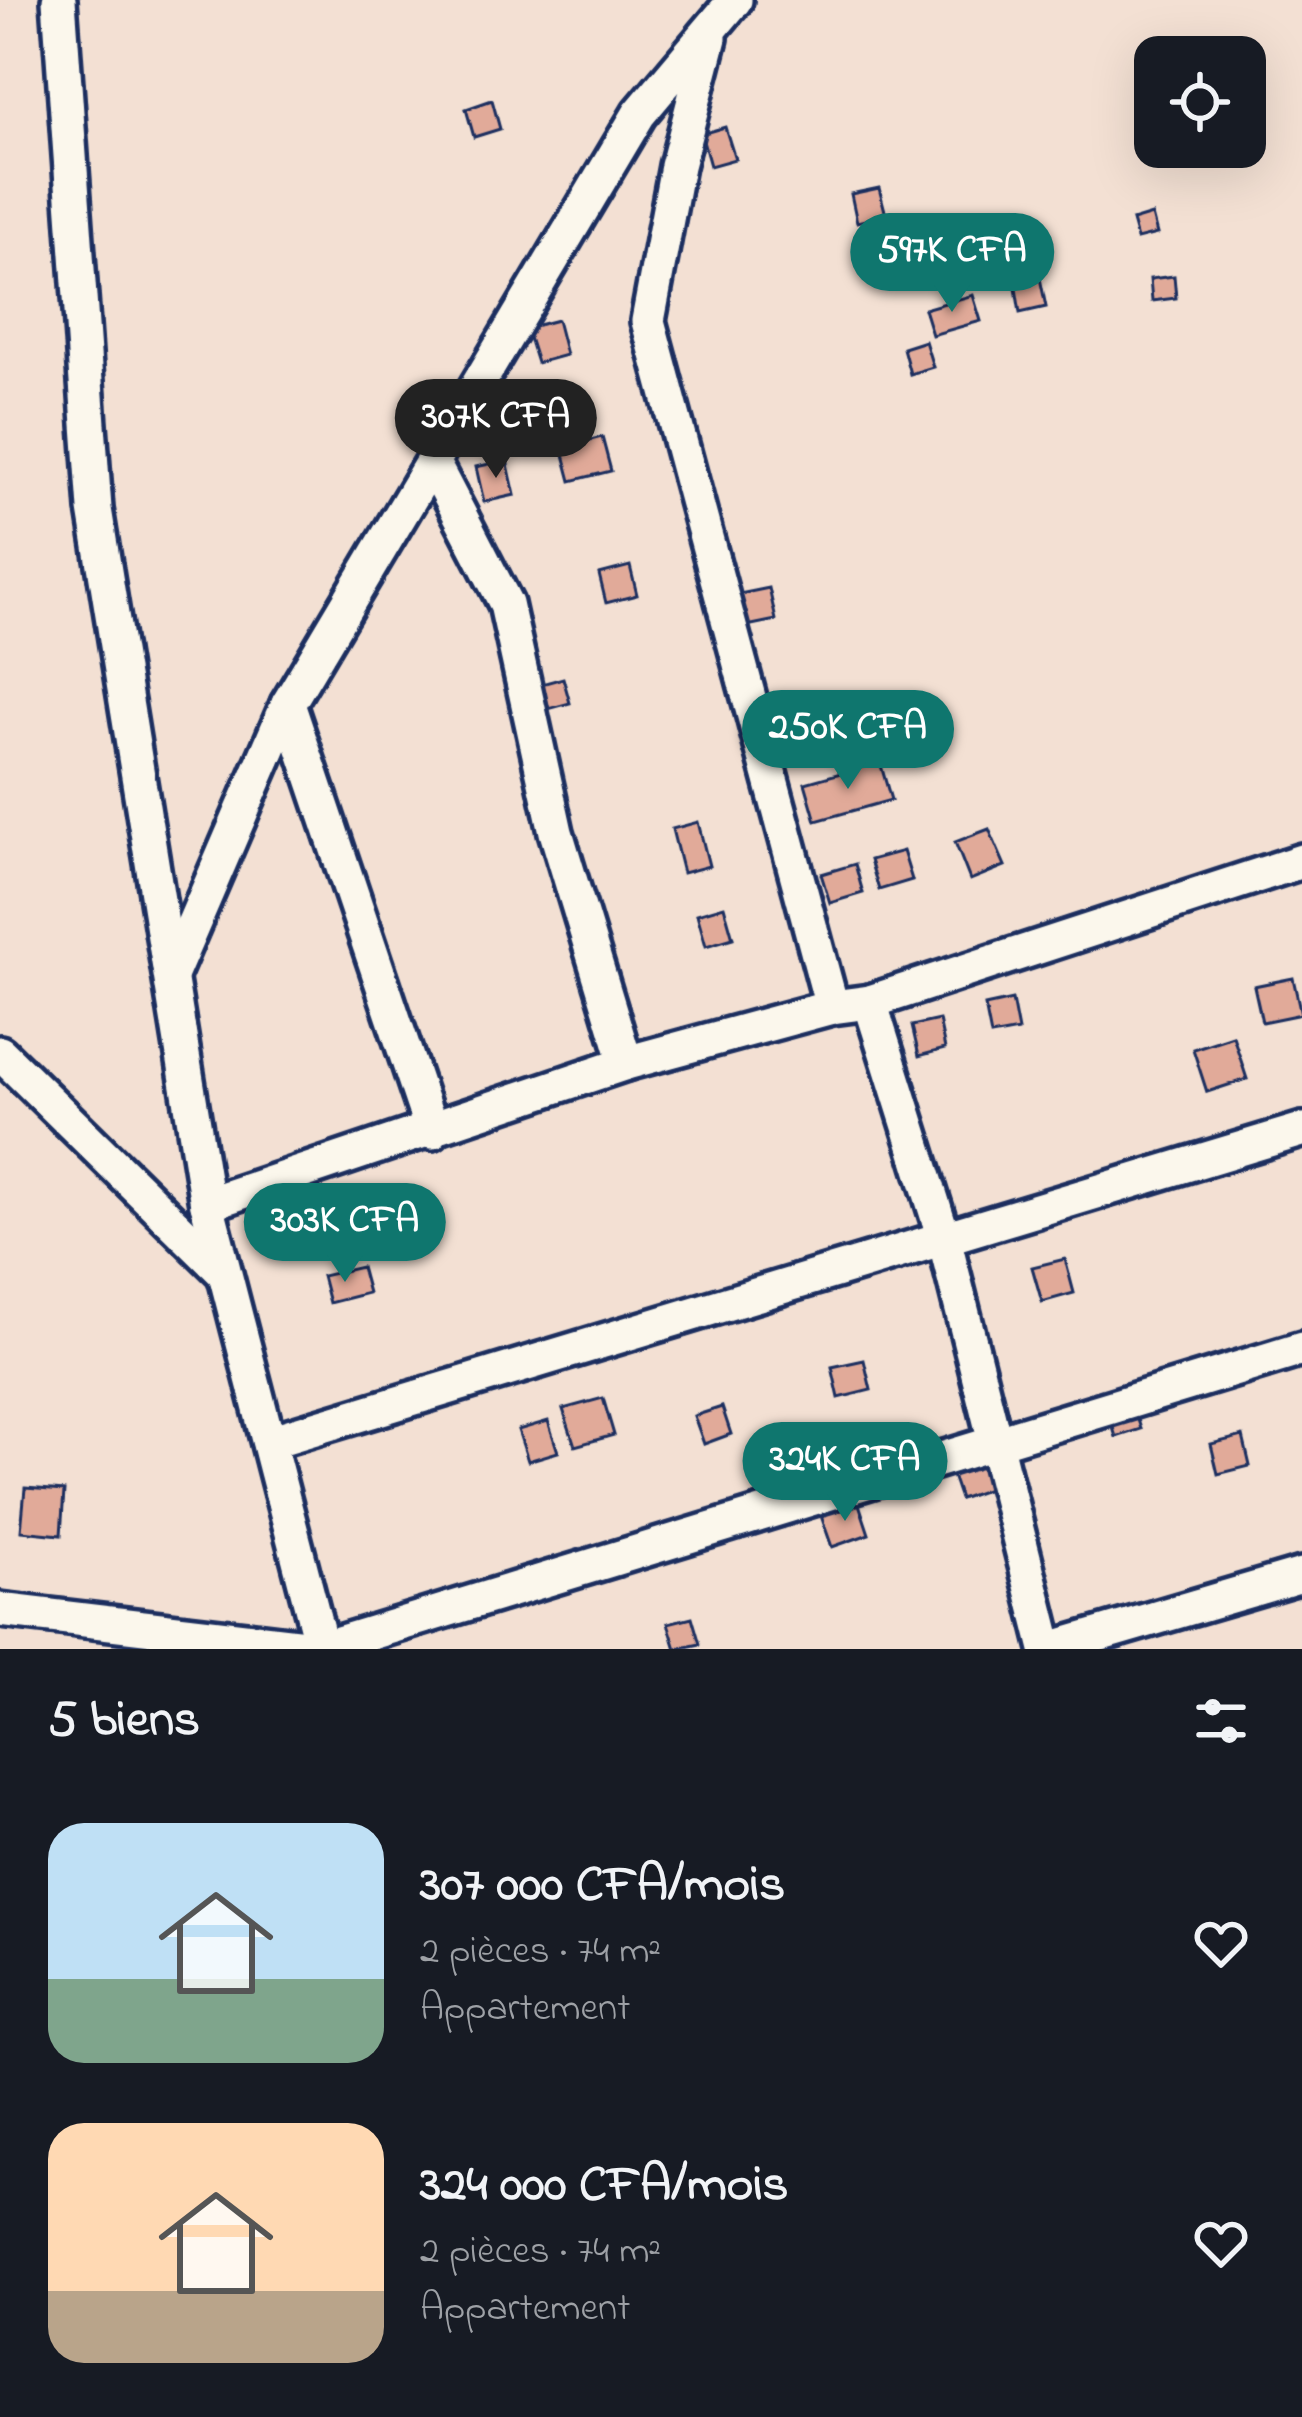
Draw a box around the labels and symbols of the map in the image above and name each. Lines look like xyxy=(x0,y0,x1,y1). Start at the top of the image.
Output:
pin: 597K CFA xyxy=(828,213,1076,315)
pin: 307K CFA xyxy=(372,379,620,481)
pin: 250K CFA xyxy=(724,690,972,792)
pin: 303K CFA xyxy=(221,1183,469,1285)
pin: 324K CFA xyxy=(721,1422,969,1524)

